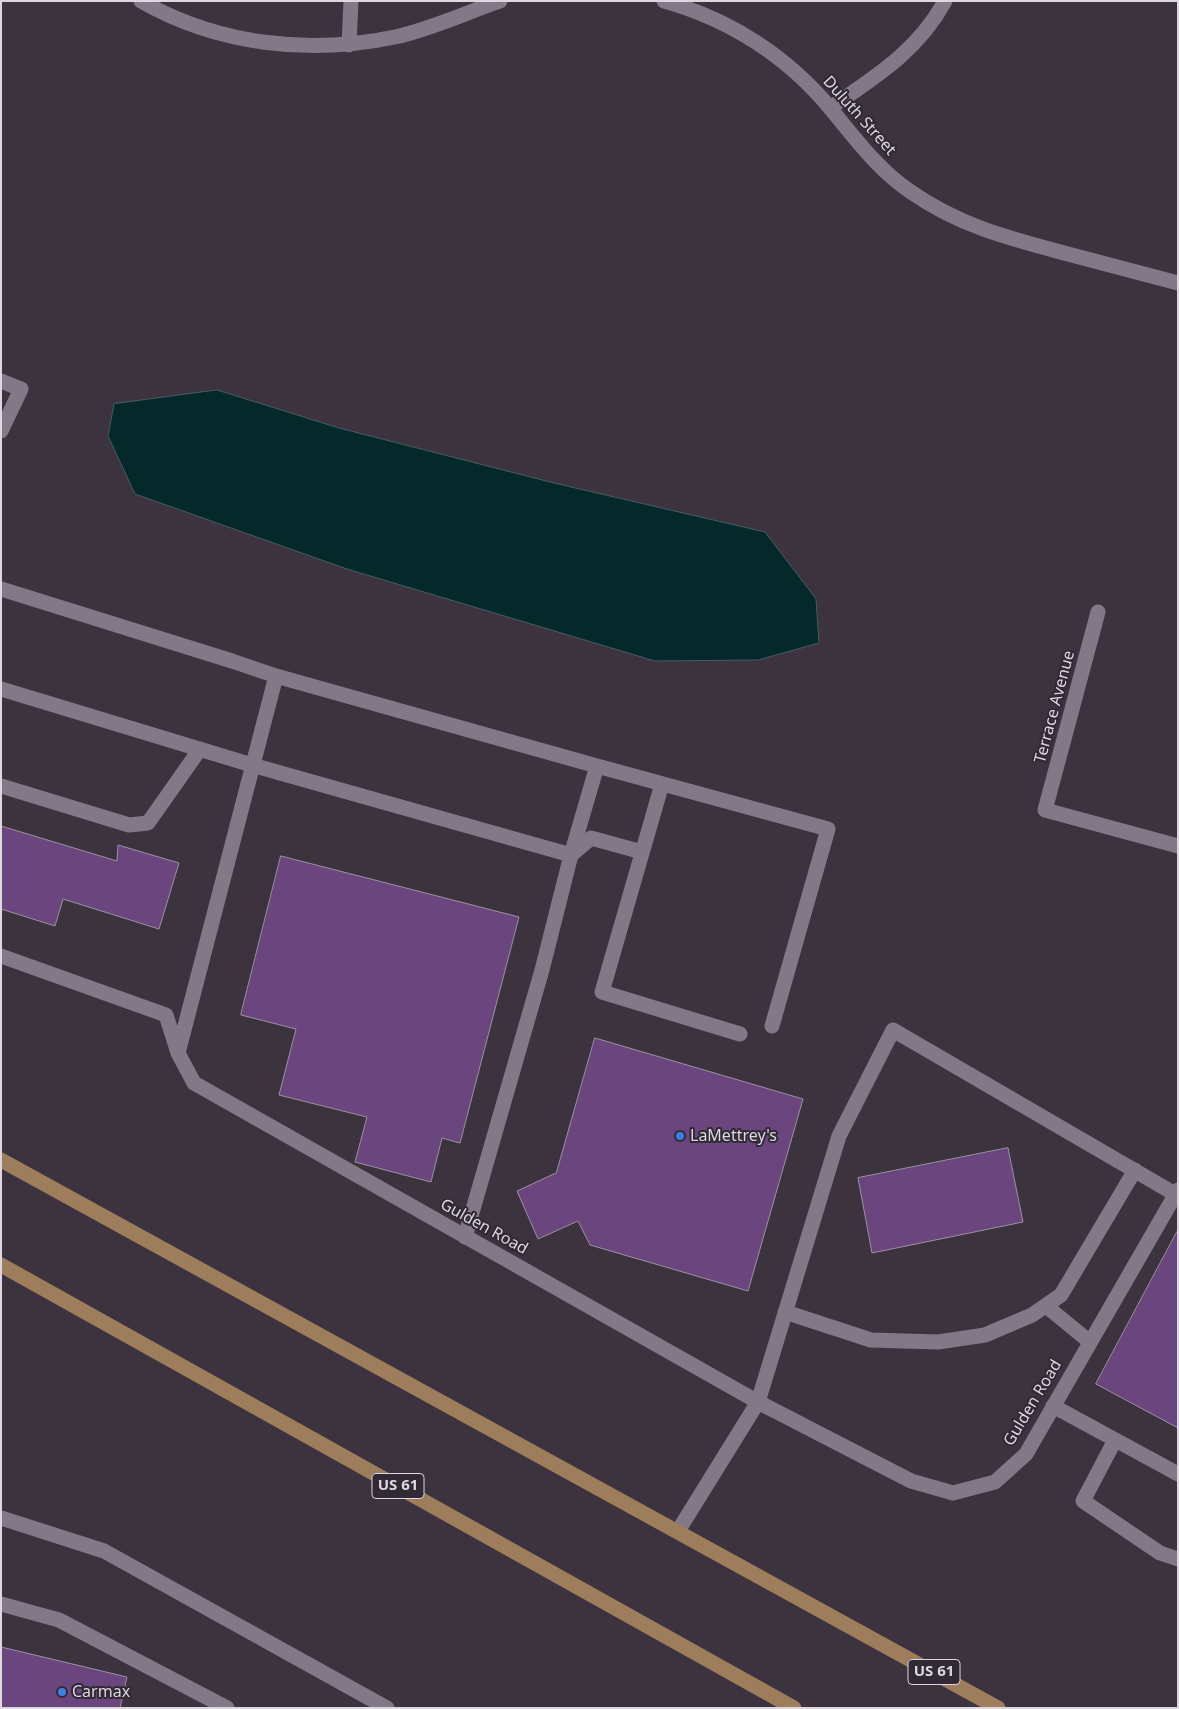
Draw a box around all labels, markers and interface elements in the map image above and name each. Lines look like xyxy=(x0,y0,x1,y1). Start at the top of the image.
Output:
street label: Duluth Street xyxy=(818,72,900,160)
street label: Terrace Avenue xyxy=(1031,649,1079,765)
place label: LaMettrey's xyxy=(690,1126,777,1146)
marker: LaMettrey's xyxy=(674,1130,686,1142)
street label: Gulden Road xyxy=(437,1195,531,1259)
street label: Gulden Road xyxy=(1000,1356,1066,1450)
road number: US 61 xyxy=(372,1474,424,1498)
road number: US 61 xyxy=(908,1660,960,1684)
place label: Carmax xyxy=(72,1682,130,1702)
marker: Carmax xyxy=(56,1686,68,1698)

